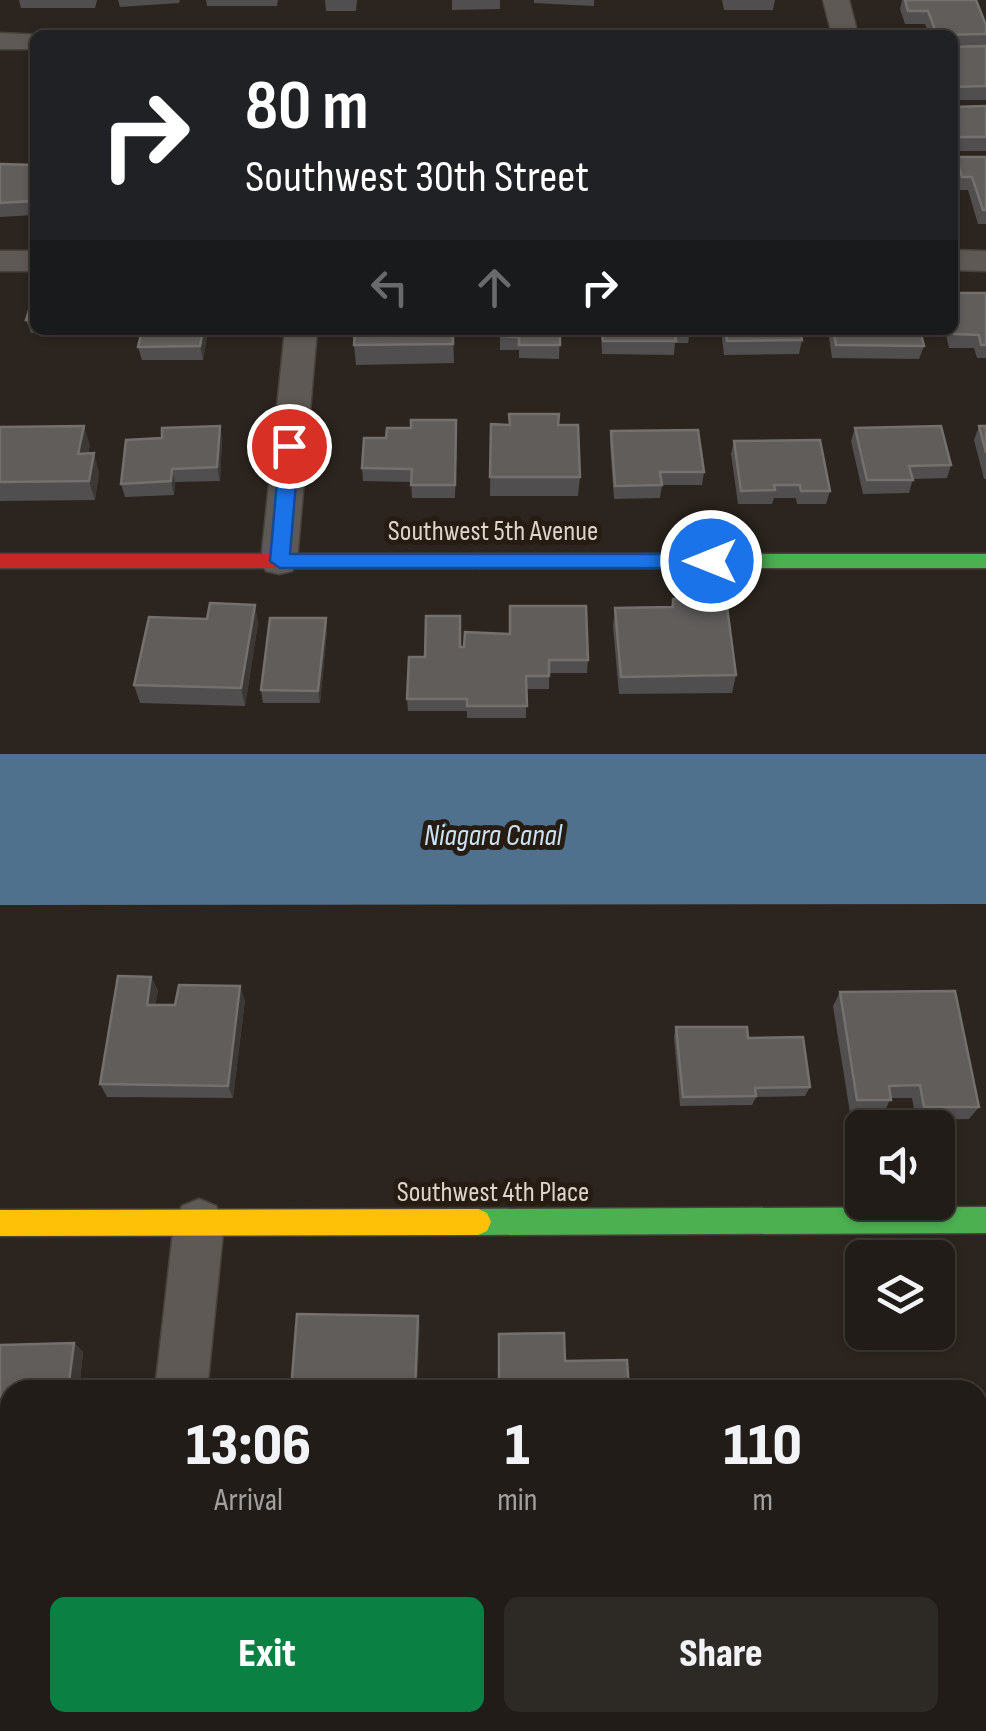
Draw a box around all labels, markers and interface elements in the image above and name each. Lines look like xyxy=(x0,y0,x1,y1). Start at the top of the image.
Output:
text: 80 m xyxy=(245,65,369,149)
icon: right xyxy=(80,70,210,200)
text: Southwest 30th Street xyxy=(245,150,589,205)
icon: left xyxy=(362,260,417,315)
icon: ahead xyxy=(467,260,522,315)
icon: right xyxy=(572,260,627,315)
pin xyxy=(247,404,332,489)
icon: arrive xyxy=(262,419,317,474)
position arrow xyxy=(659,509,763,613)
street label: Southwest 5th Avenue xyxy=(388,515,598,548)
water label: Niagara Canal xyxy=(424,818,564,854)
map controls xyxy=(845,1110,955,1350)
button: sound xyxy=(845,1110,955,1220)
street label: Southwest 4th Place xyxy=(397,1176,589,1209)
button: layers xyxy=(845,1240,955,1350)
text: 13:06 xyxy=(186,1410,311,1482)
text: 1 xyxy=(505,1410,530,1482)
text: 110 xyxy=(723,1410,802,1482)
text: Arrival xyxy=(214,1481,283,1520)
text: min xyxy=(497,1481,537,1520)
text: m xyxy=(752,1481,773,1520)
button: Exit xyxy=(50,1597,484,1712)
button: Share xyxy=(504,1597,938,1712)

